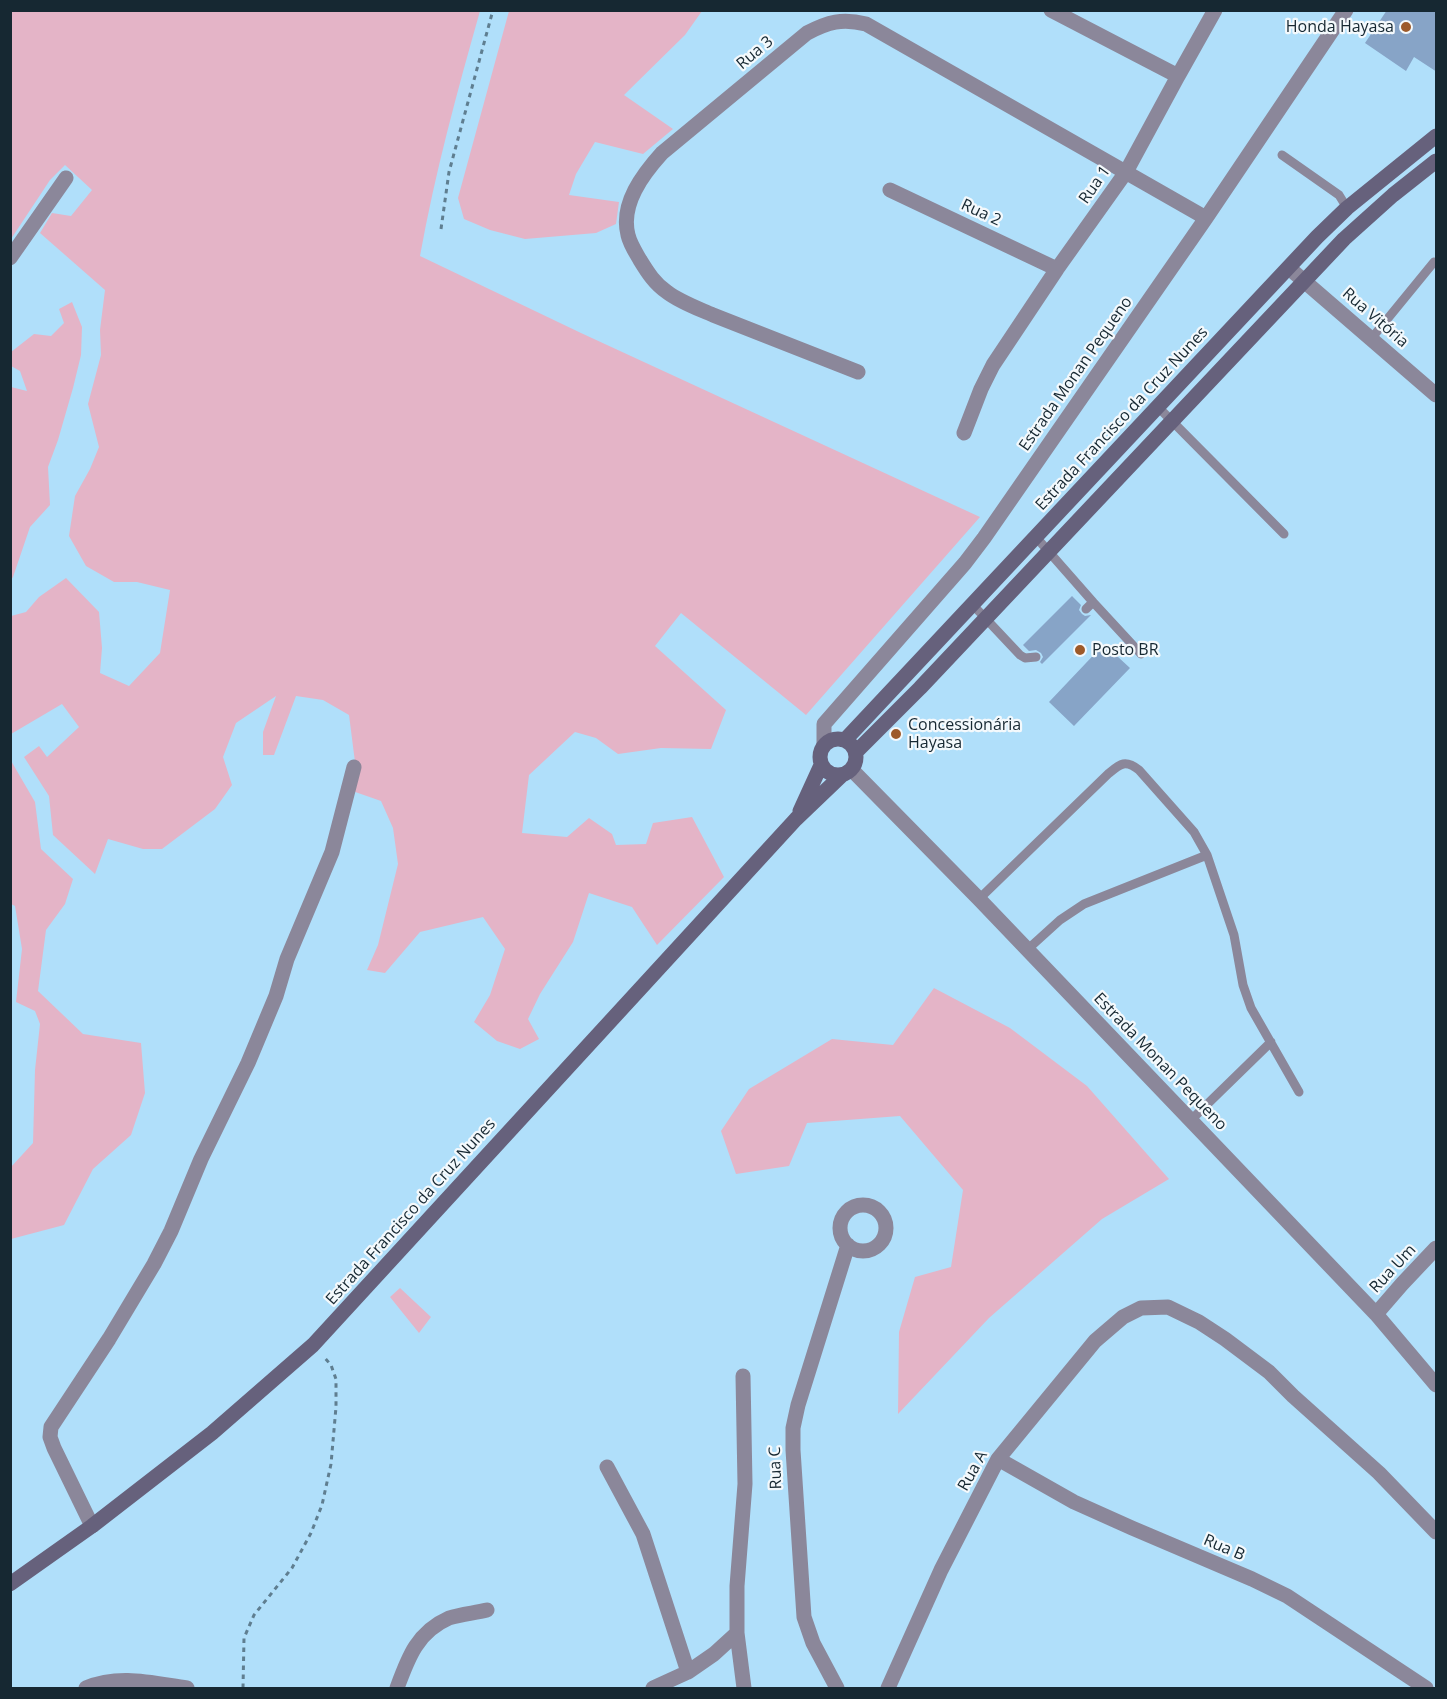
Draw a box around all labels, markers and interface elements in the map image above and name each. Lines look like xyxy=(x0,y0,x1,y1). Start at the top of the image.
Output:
place label: Honda Hayasa xyxy=(1286,17,1394,37)
marker: Honda Hayasa xyxy=(1399,20,1413,34)
street label: Rua 3 xyxy=(733,32,777,74)
street label: Rua 1 xyxy=(1075,162,1115,208)
street label: Rua 2 xyxy=(958,195,1004,231)
street label: Rua Vitória xyxy=(1338,284,1412,352)
street label: Estrada Monan Pequeno xyxy=(1015,293,1137,455)
street label: Estrada Francisco da Cruz Nunes xyxy=(1032,323,1212,515)
place label: Posto BR xyxy=(1092,640,1159,660)
marker: Posto BR xyxy=(1073,643,1087,657)
place label: Concessionária Hayasa xyxy=(908,715,1021,753)
marker: Concessionária Hayasa xyxy=(889,727,903,741)
street label: Estrada Monan Pequeno xyxy=(1089,989,1231,1135)
street label: Estrada Francisco da Cruz Nunes xyxy=(322,1115,500,1309)
street label: Rua Um xyxy=(1366,1241,1420,1297)
street label: Rua C xyxy=(766,1446,786,1490)
street label: Rua A xyxy=(954,1448,992,1494)
street label: Rua B xyxy=(1200,1531,1248,1565)

